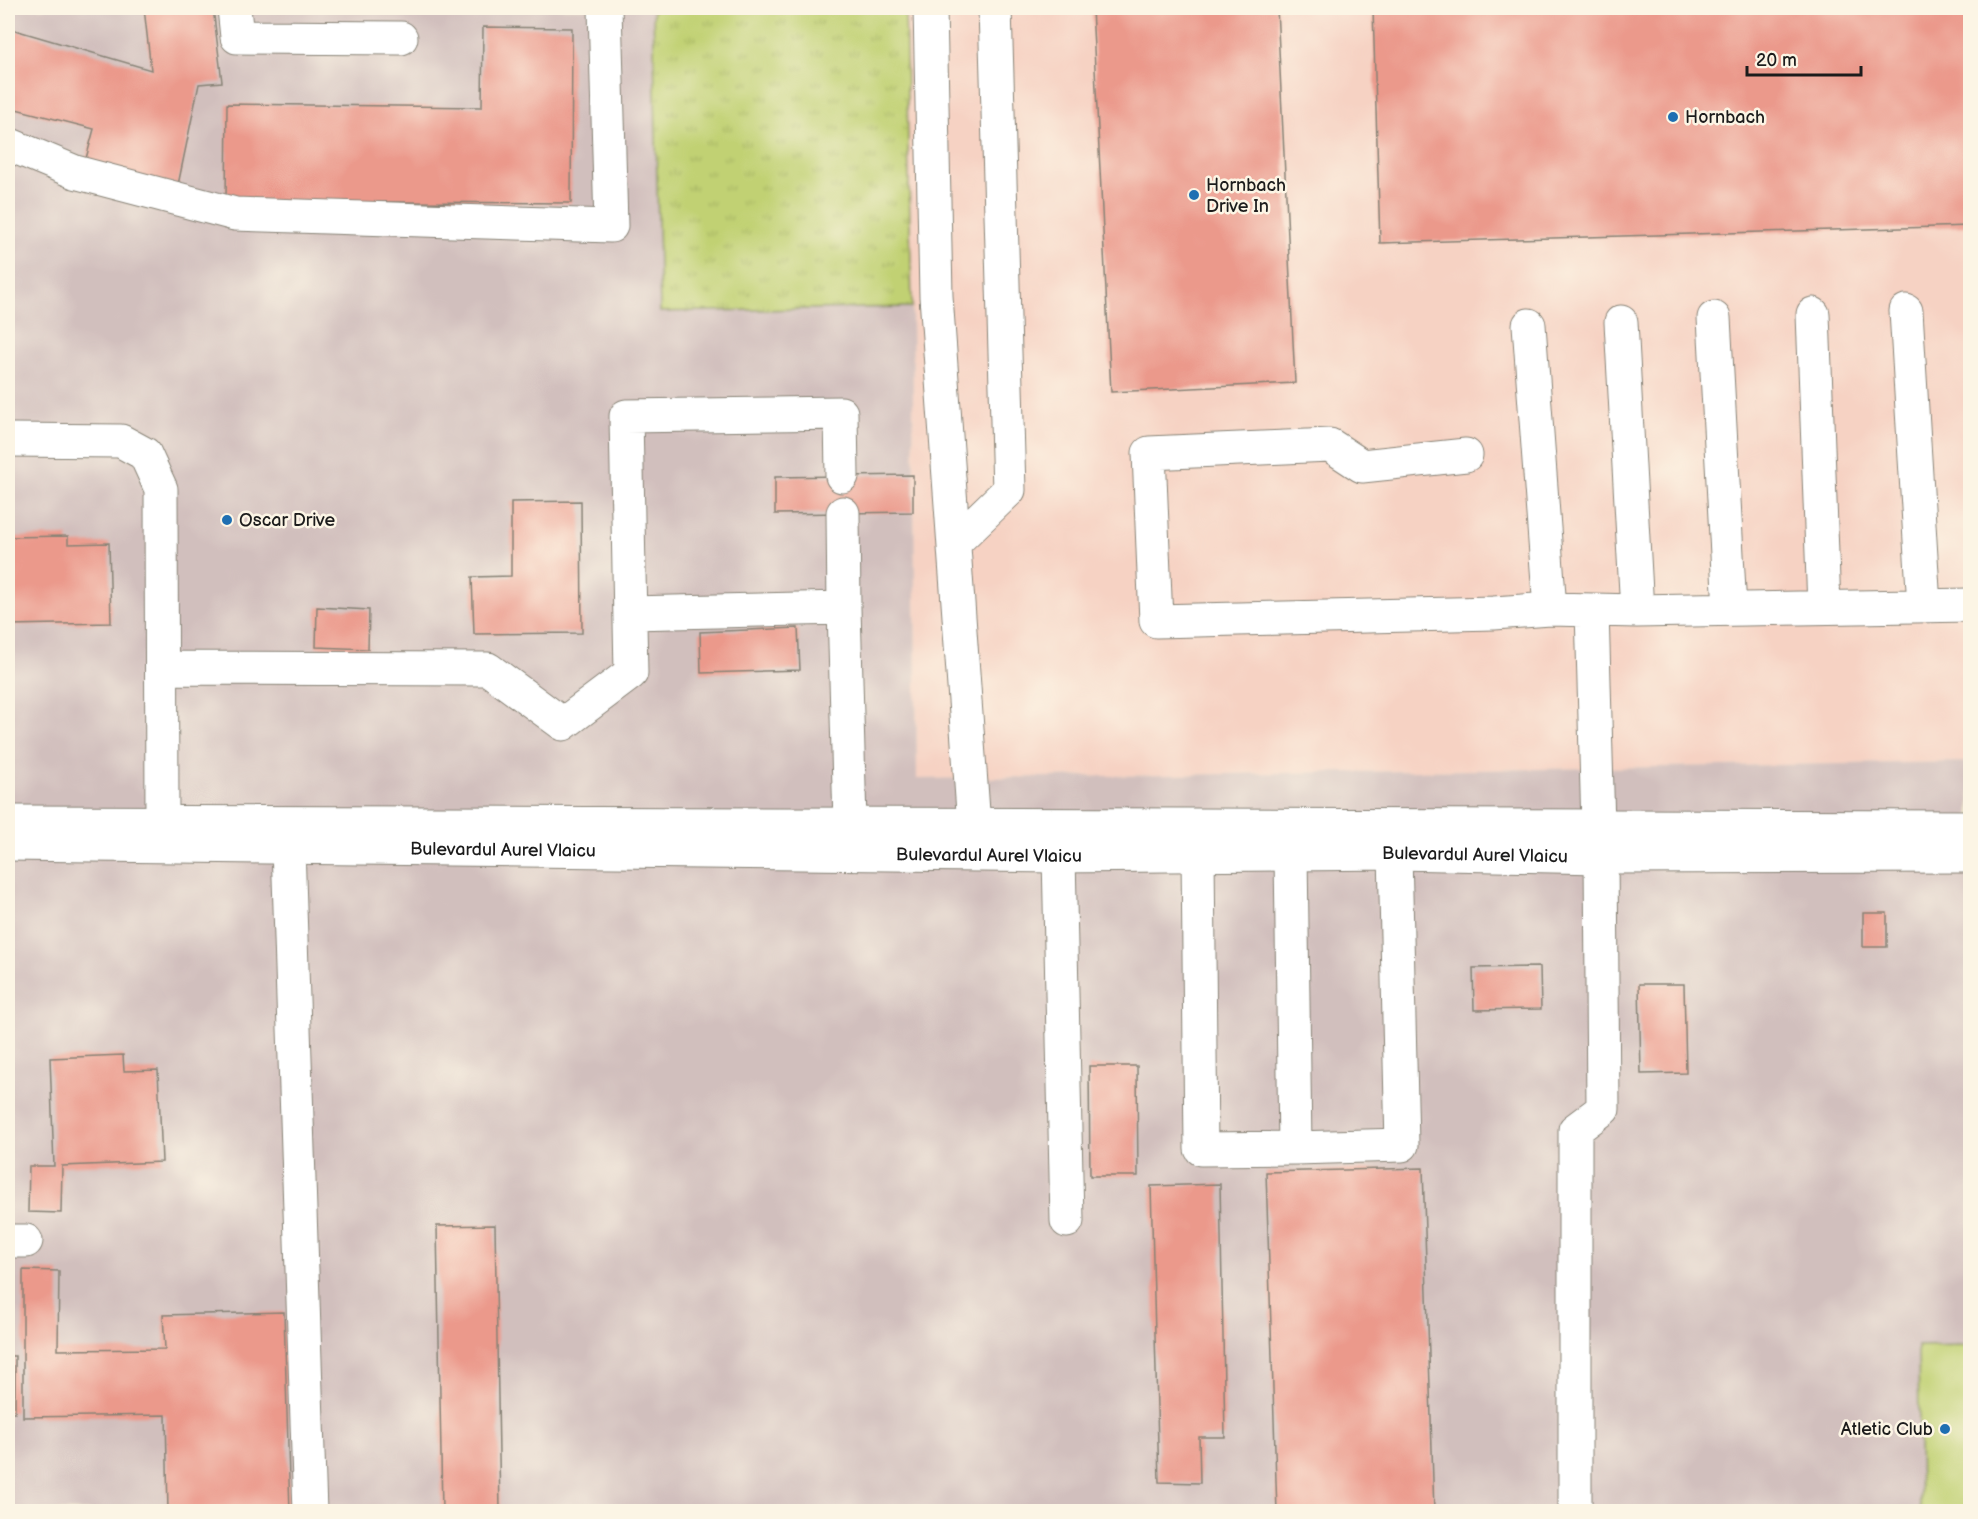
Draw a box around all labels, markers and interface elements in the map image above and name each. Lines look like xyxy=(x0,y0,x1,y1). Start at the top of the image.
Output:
scale bar xyxy=(1747,39,1861,77)
text: 20 m xyxy=(1756,50,1797,71)
place label: Hornbach xyxy=(1685,107,1765,128)
marker: Hornbach xyxy=(1666,110,1680,124)
place label: Hornbach Drive In xyxy=(1206,175,1286,217)
marker: Hornbach Drive In xyxy=(1187,188,1201,202)
place label: Oscar Drive xyxy=(239,510,335,531)
marker: Oscar Drive xyxy=(220,513,234,527)
street label: Bulevardul Aurel Vlaicu xyxy=(410,839,596,862)
street label: Bulevardul Aurel Vlaicu xyxy=(1382,843,1568,867)
street label: Bulevardul Aurel Vlaicu xyxy=(896,844,1082,867)
place label: Atletic Club xyxy=(1841,1419,1933,1440)
marker: Atletic Club xyxy=(1938,1422,1952,1436)

